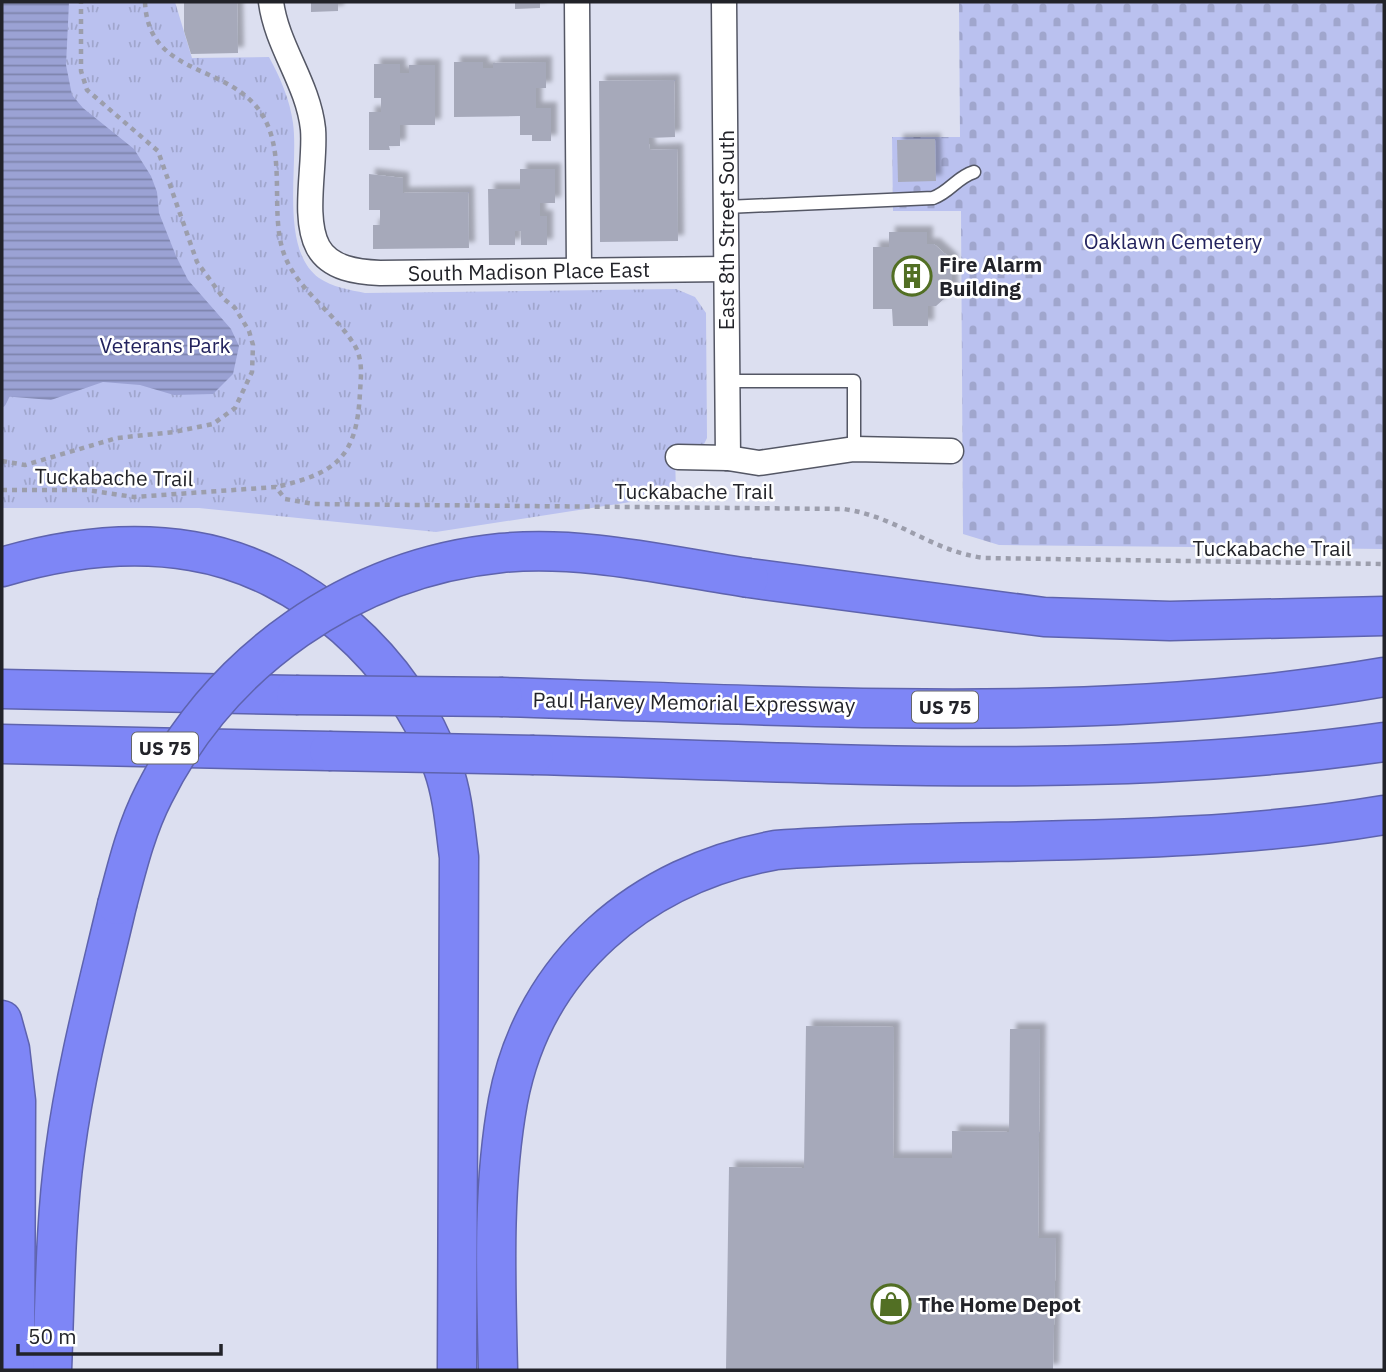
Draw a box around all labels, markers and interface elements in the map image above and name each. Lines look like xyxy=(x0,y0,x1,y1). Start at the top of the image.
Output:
street label: East 8th Street South xyxy=(712,130,740,330)
park label: Oaklawn Cemetery xyxy=(1084,227,1263,255)
place label: Fire Alarm Building xyxy=(939,250,1042,302)
street label: South Madison Place East xyxy=(408,255,650,287)
building icon: Fire Alarm Building xyxy=(891,255,933,297)
park label: Veterans Park xyxy=(100,331,230,359)
street label: Tuckabache Trail xyxy=(34,462,194,492)
street label: Tuckabache Trail xyxy=(615,477,774,505)
street label: Tuckabache Trail xyxy=(1193,534,1352,562)
street label: Paul Harvey Memorial Expressway xyxy=(532,685,856,719)
road number: US 75 xyxy=(912,692,978,722)
road number: US 75 xyxy=(132,733,198,764)
shop icon: The Home Depot xyxy=(870,1283,912,1325)
place label: The Home Depot xyxy=(918,1290,1081,1318)
scale bar xyxy=(18,1312,220,1356)
text: 50 m xyxy=(28,1322,77,1350)

